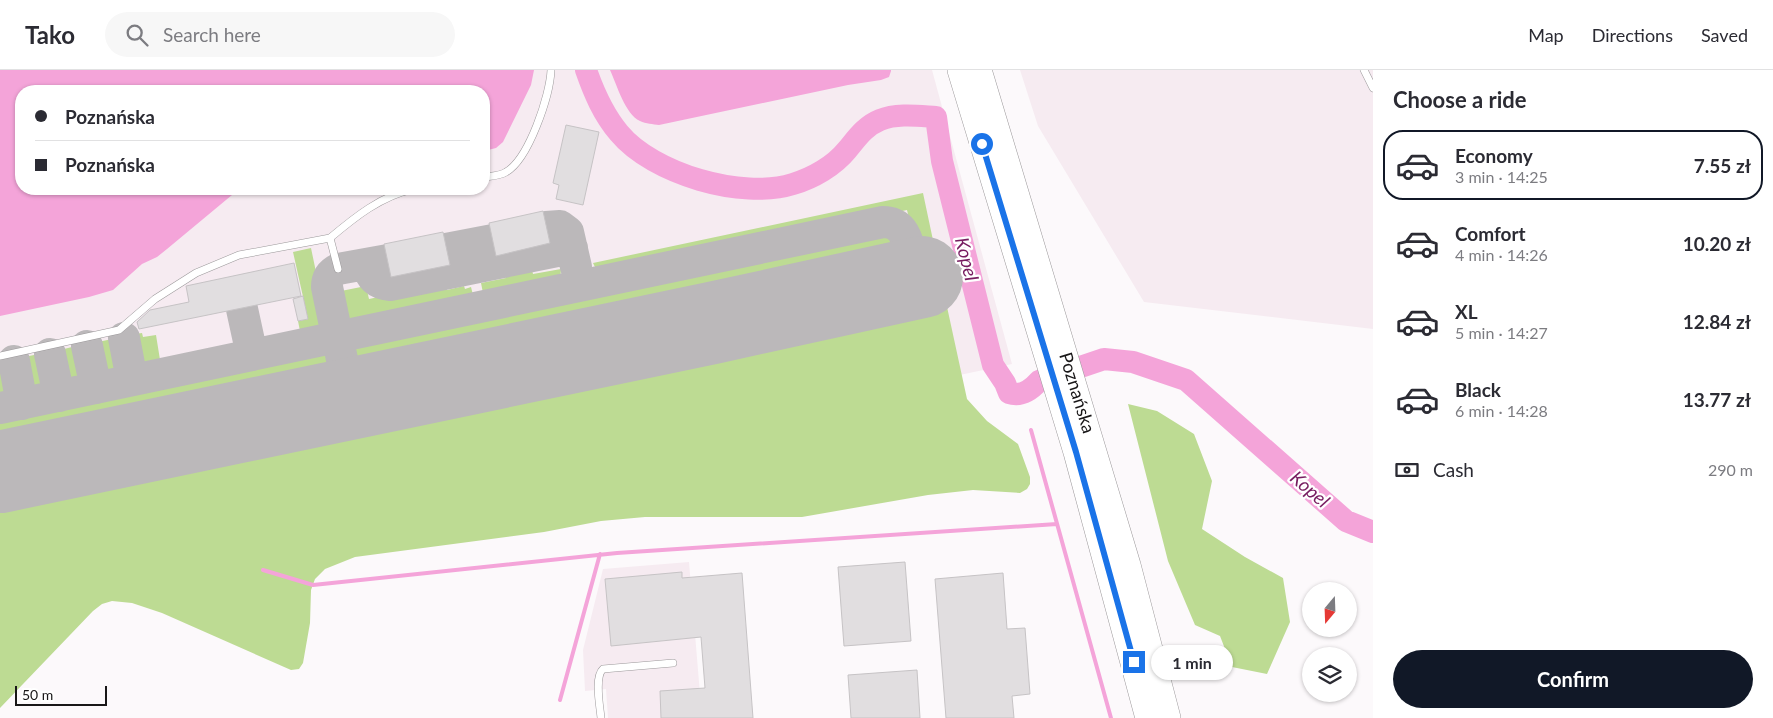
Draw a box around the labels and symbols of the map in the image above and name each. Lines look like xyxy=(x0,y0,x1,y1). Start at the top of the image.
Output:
route start xyxy=(971,133,993,155)
water label: Kopel xyxy=(951,235,984,283)
street label: Poznańska xyxy=(1055,350,1101,436)
water label: Kopel xyxy=(1286,465,1335,512)
north arrow xyxy=(1302,582,1358,638)
callout: 1 min xyxy=(1152,644,1234,680)
route end xyxy=(1123,651,1145,673)
scale bar xyxy=(15,683,108,706)

